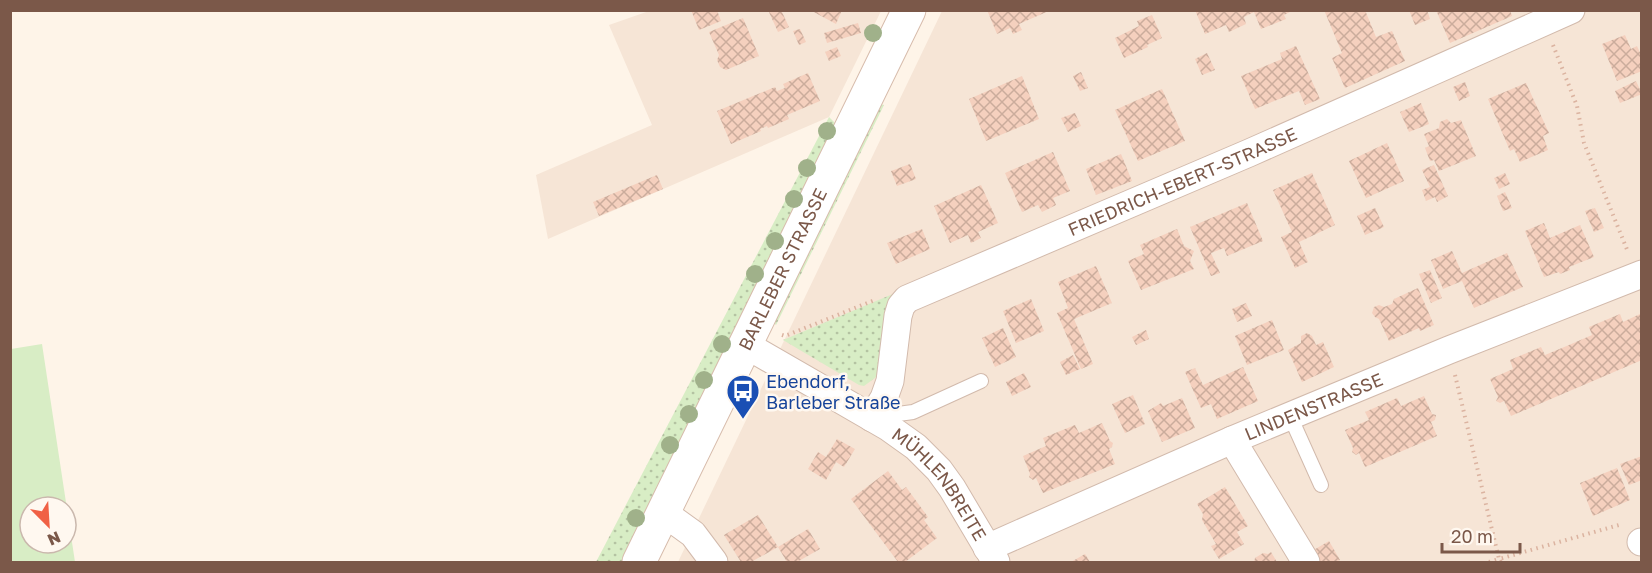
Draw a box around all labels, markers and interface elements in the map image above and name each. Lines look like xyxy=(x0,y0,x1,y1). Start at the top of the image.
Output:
street label: FRIEDRICH-EBERT-STRASSE xyxy=(1064,122,1300,240)
street label: BARLEBER STRASSE xyxy=(733,184,831,354)
street label: LINDENSTRASSE xyxy=(1241,368,1386,445)
place label: Ebendorf, Barleber Straße xyxy=(766,370,901,413)
bus stop icon: Ebendorf, Barleber Straße xyxy=(725,373,761,420)
street label: MÜHLENBREITE xyxy=(888,423,992,544)
north arrow xyxy=(18,495,78,555)
scale bar xyxy=(1442,516,1520,554)
text: 20 m xyxy=(1451,525,1493,547)
text: N xyxy=(44,527,64,550)

